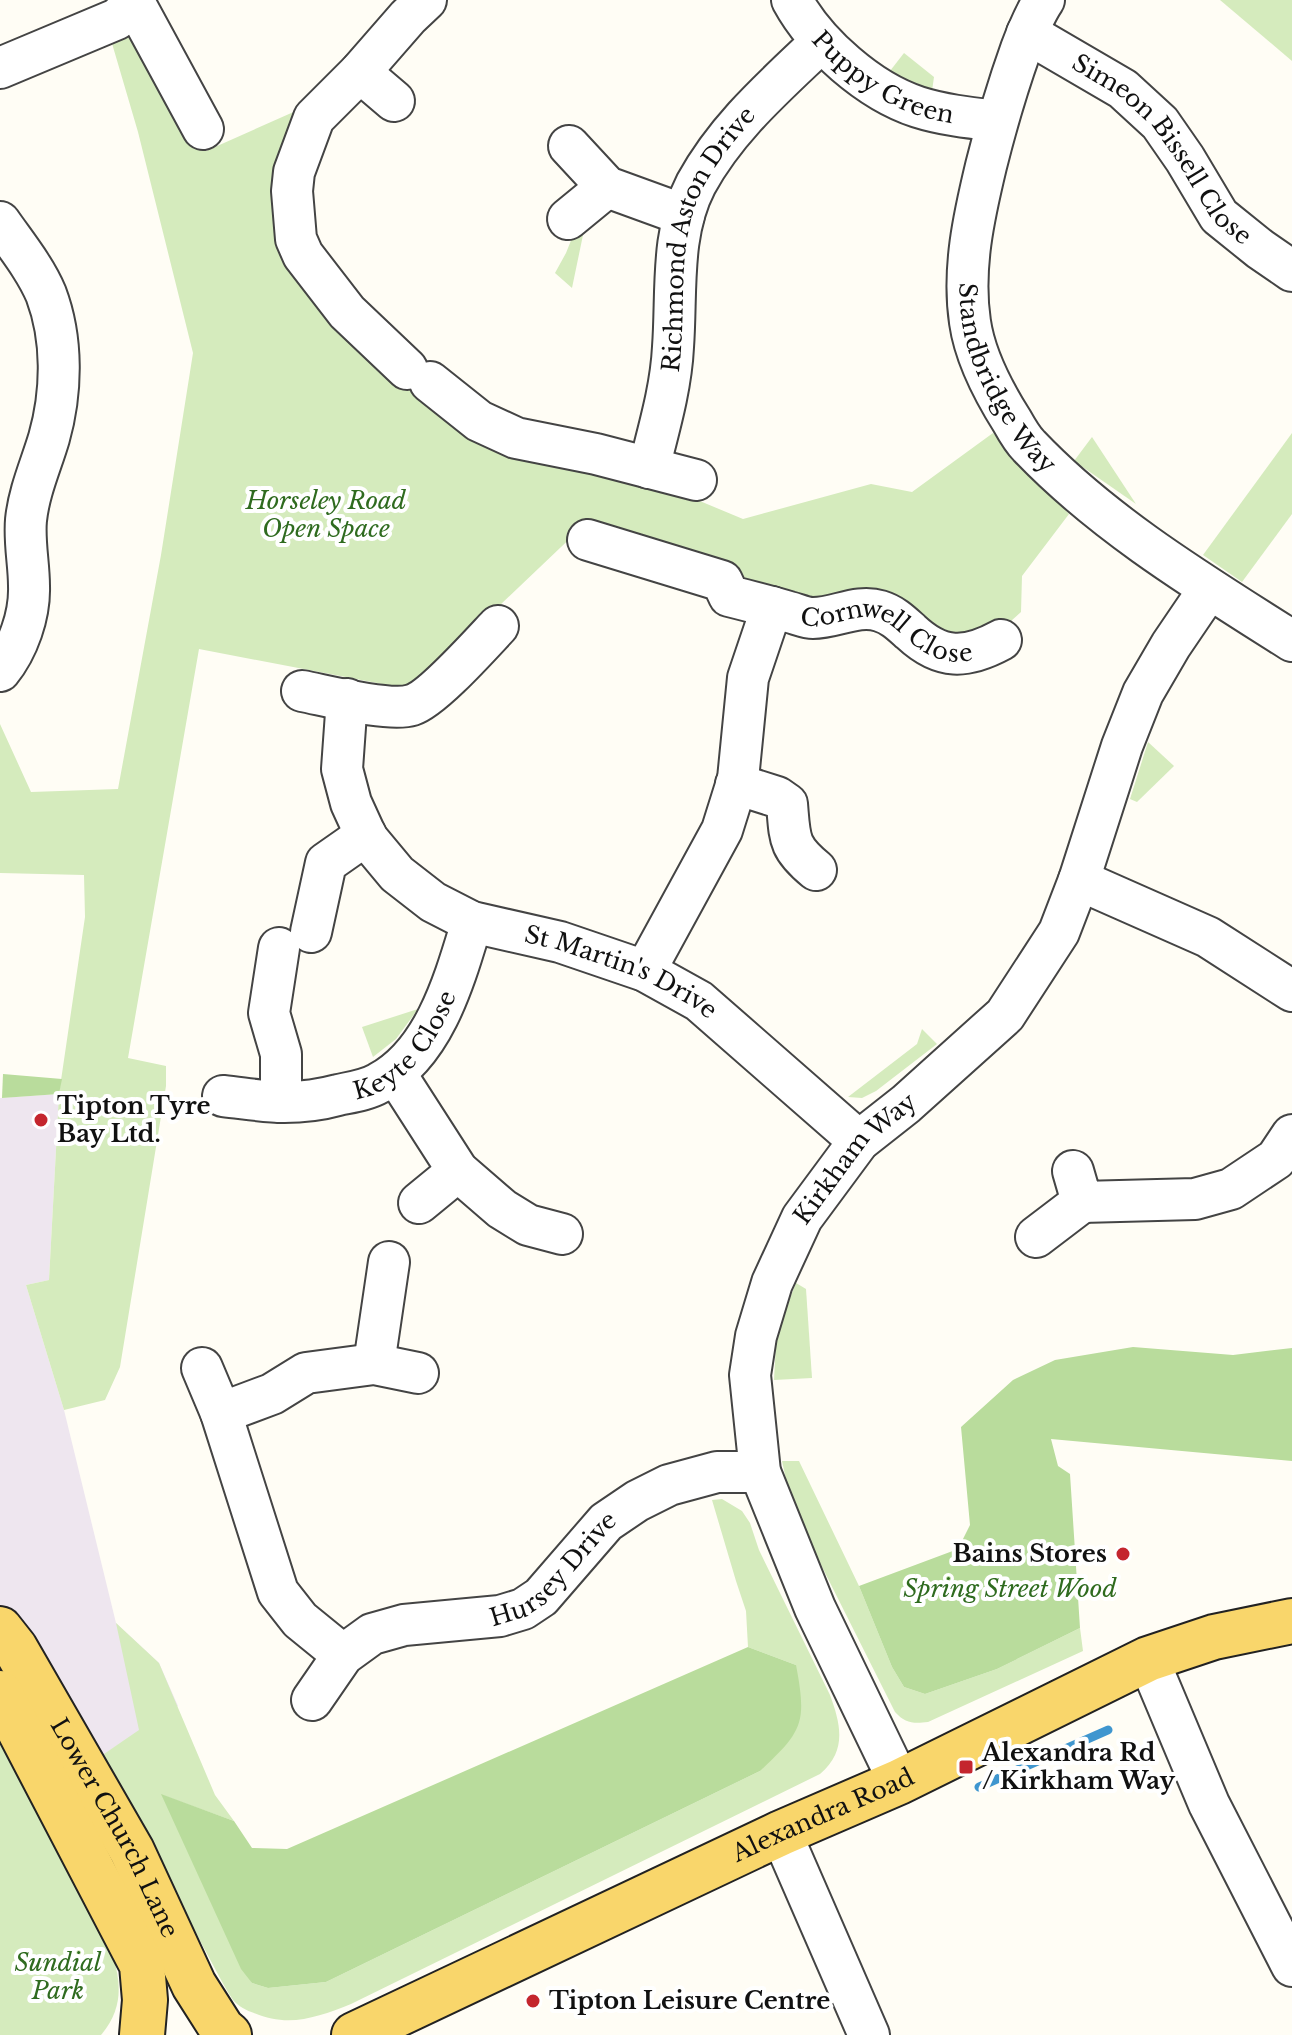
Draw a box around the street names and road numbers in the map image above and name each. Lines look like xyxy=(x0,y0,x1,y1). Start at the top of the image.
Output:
street label: Puppy Green xyxy=(806,25,956,129)
street label: Simeon Bissell Close xyxy=(1067,48,1258,251)
street label: Richmond Aston Drive xyxy=(656,100,761,373)
street label: Standbridge Way xyxy=(953,282,1063,479)
street label: Cornwell Close xyxy=(799,593,975,668)
street label: St Martin's Drive xyxy=(522,919,724,1024)
street label: Keyte Close xyxy=(350,986,462,1106)
street label: Kirkham Way xyxy=(787,1086,923,1230)
street label: Hursey Drive xyxy=(486,1505,621,1632)
street label: Lower Church Lane xyxy=(45,1713,185,1942)
street label: Alexandra Road xyxy=(726,1762,919,1868)

